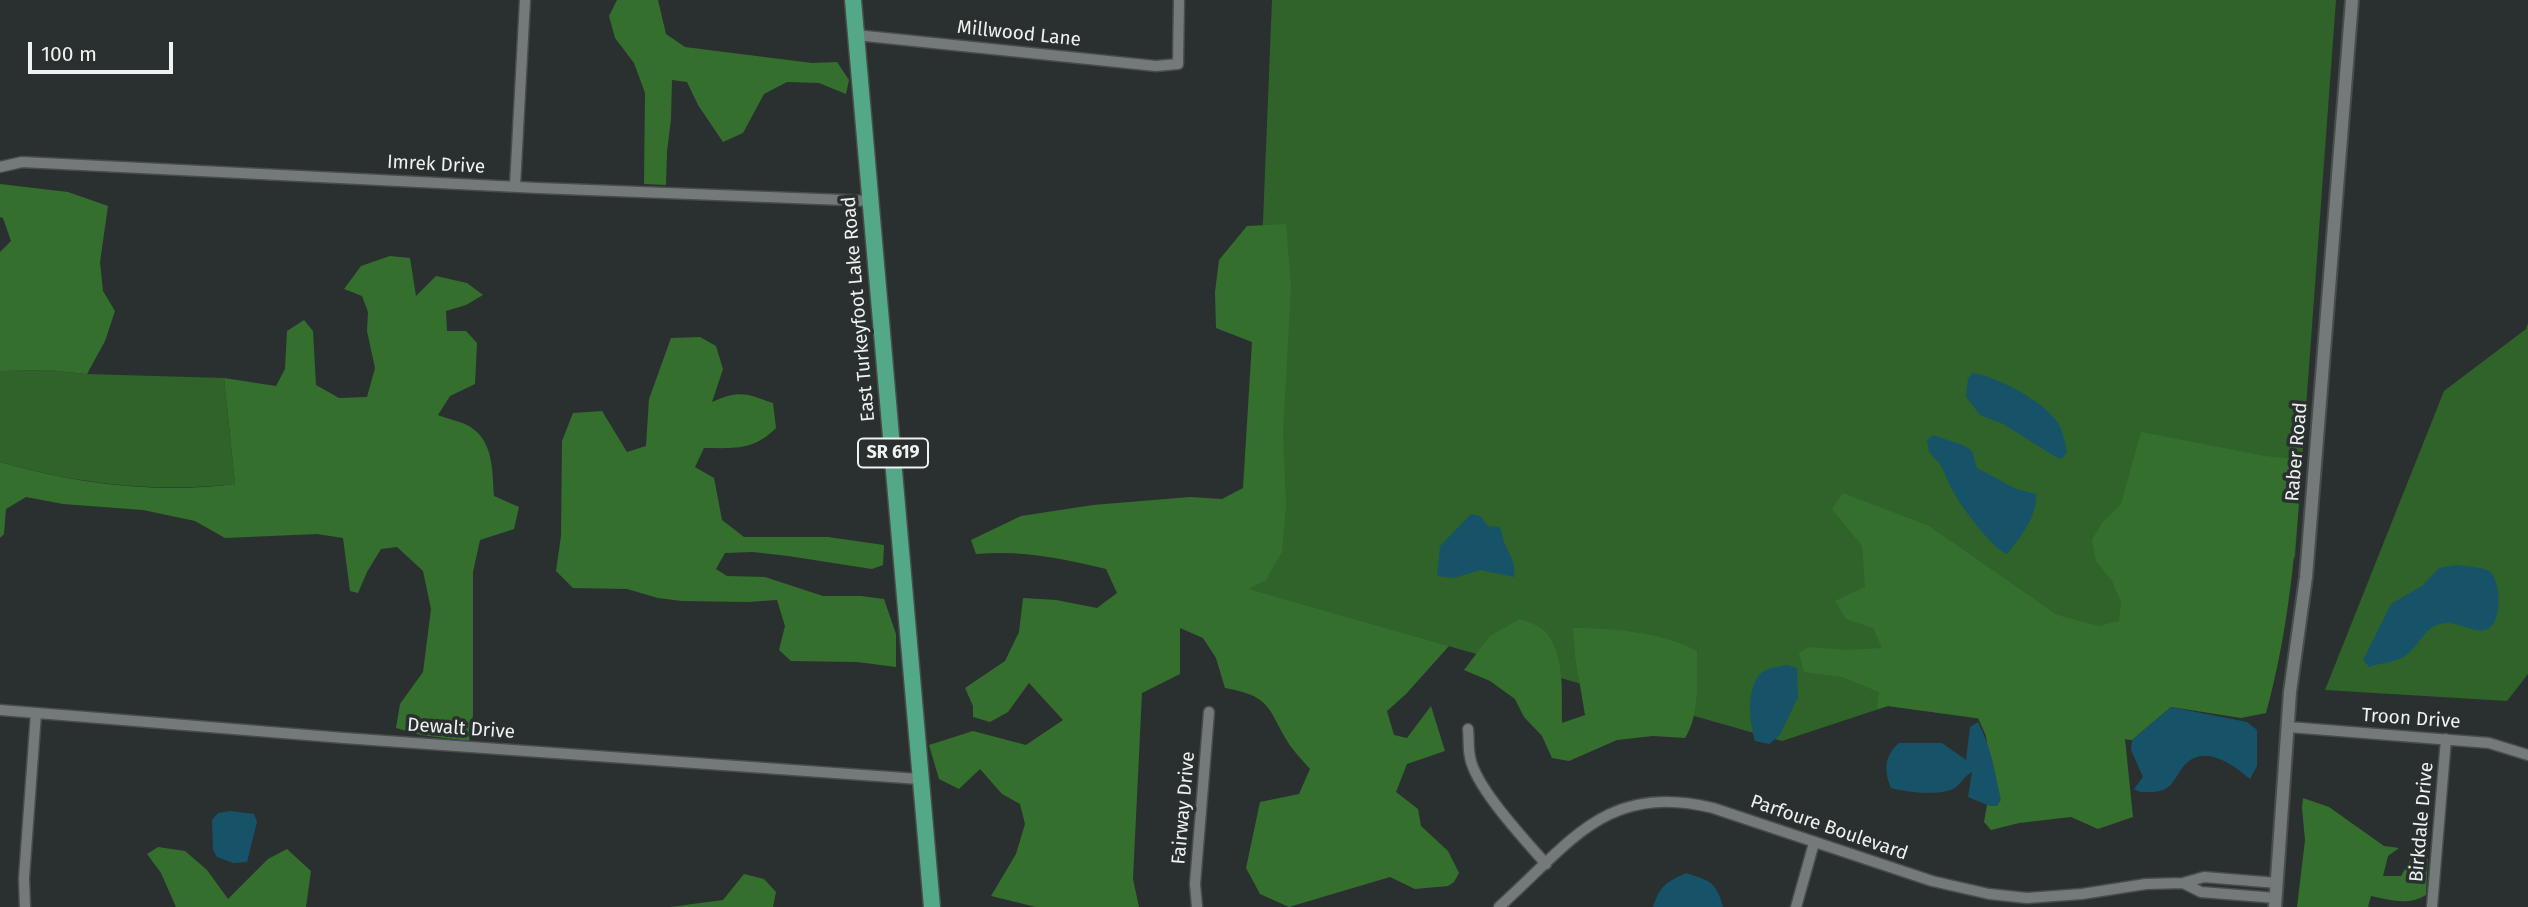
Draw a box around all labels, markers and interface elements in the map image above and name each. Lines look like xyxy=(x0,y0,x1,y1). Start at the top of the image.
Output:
street label: Millwood Lane xyxy=(956,16,1082,52)
scale bar xyxy=(32,28,177,72)
text: 100 m xyxy=(41,41,97,67)
street label: Imrek Drive xyxy=(386,151,486,179)
street label: East Turkeyfoot Lake Road xyxy=(838,195,880,423)
street label: Raber Road xyxy=(2281,401,2313,503)
road number: SR 619 xyxy=(858,438,928,467)
street label: Troon Drive xyxy=(2361,704,2461,734)
street label: Dewalt Drive xyxy=(406,714,516,744)
street label: Fairway Drive xyxy=(1168,750,1200,866)
street label: Birkdale Drive xyxy=(2405,761,2439,883)
street label: Parfoure Boulevard xyxy=(1747,790,1911,866)

